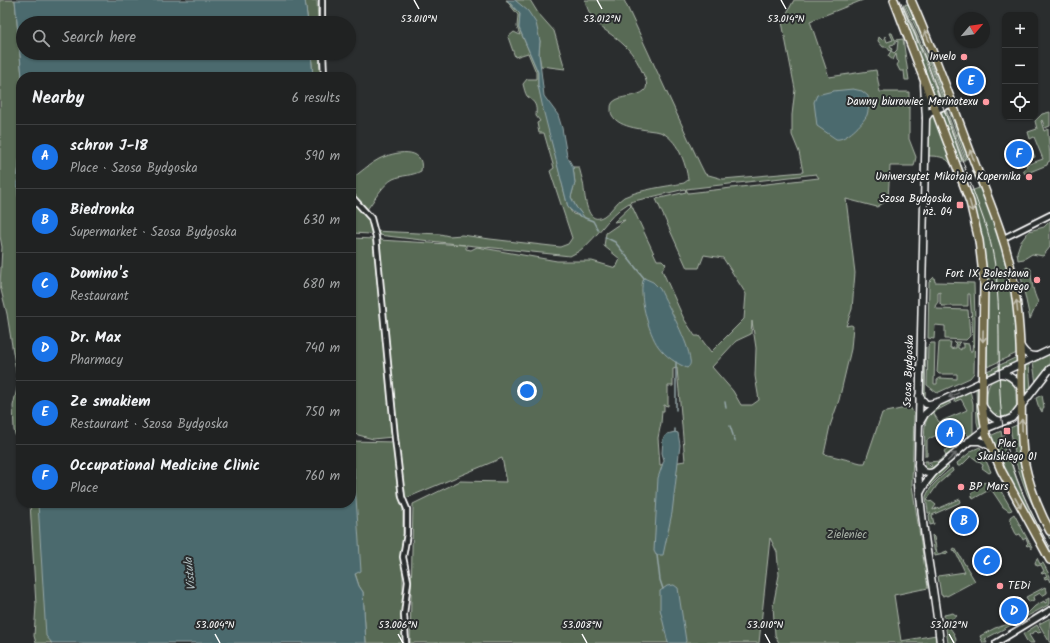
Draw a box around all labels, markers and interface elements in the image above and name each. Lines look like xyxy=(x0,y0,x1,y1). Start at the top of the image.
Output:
text: 53.010°N xyxy=(401,11,438,27)
text: 53.012°N xyxy=(583,11,621,27)
text: 53.014°N xyxy=(767,11,805,27)
north arrow xyxy=(954,12,990,48)
map controls xyxy=(1002,12,1038,120)
button: + xyxy=(1002,12,1038,48)
search box xyxy=(16,16,356,60)
text: Search here xyxy=(62,26,136,50)
icon: search xyxy=(30,27,52,49)
one-way arrow xyxy=(923,31,930,43)
place label: Invelo xyxy=(929,48,956,66)
button: − xyxy=(1002,48,1038,84)
marker: Invelo xyxy=(959,52,969,62)
pin: E xyxy=(958,66,984,96)
button: locate xyxy=(1002,84,1038,120)
text: Nearby xyxy=(32,85,84,112)
text: 6 results xyxy=(292,88,340,109)
place label: Dawny biurowiec Merinotexu xyxy=(846,93,979,111)
marker: Dawny biurowiec Merinotexu xyxy=(981,97,991,107)
text: schron J-18 xyxy=(70,134,148,158)
pin: F xyxy=(1006,139,1032,169)
text: A xyxy=(41,146,49,167)
text: 590 m xyxy=(305,146,340,167)
one-way arrow xyxy=(968,148,975,161)
text: Place · Szosa Bydgoska xyxy=(70,158,198,179)
place label: Uniwersytet Mikołaja Kopernika xyxy=(875,168,1021,186)
marker: Uniwersytet Mikołaja Kopernika xyxy=(1024,172,1034,182)
place label: Szosa Bydgoska nż. 04 xyxy=(879,190,952,221)
text: Biedronka xyxy=(70,198,134,222)
marker: Szosa Bydgoska nż. 04 xyxy=(955,200,965,210)
one-way arrow xyxy=(968,200,975,213)
text: B xyxy=(41,210,49,231)
text: 630 m xyxy=(303,210,340,231)
text: Supermarket · Szosa Bydgoska xyxy=(70,222,237,243)
text: Domino's xyxy=(70,262,128,286)
place label: Fort IX Bolesława Chrobrego xyxy=(945,265,1029,296)
text: C xyxy=(41,274,49,295)
text: 680 m xyxy=(303,274,340,295)
marker: Fort IX Bolesława Chrobrego xyxy=(1032,275,1042,285)
text: Restaurant xyxy=(70,286,129,307)
one-way arrow xyxy=(1013,300,1021,313)
text: Dr. Max xyxy=(70,326,121,350)
one-way arrow xyxy=(979,329,987,342)
street label: Szosa Bydgoska xyxy=(899,334,919,408)
text: D xyxy=(41,338,49,359)
text: 740 m xyxy=(305,338,340,359)
text: Pharmacy xyxy=(70,350,123,371)
your location xyxy=(517,381,537,401)
text: Ze smakiem xyxy=(70,390,151,414)
one-way arrow xyxy=(948,392,960,399)
text: E xyxy=(41,402,49,423)
text: 750 m xyxy=(305,402,340,423)
text: Restaurant · Szosa Bydgoska xyxy=(70,414,228,435)
pin: A xyxy=(937,418,963,448)
one-way arrow xyxy=(1018,419,1026,432)
marker: Plac Skalskiego 01 xyxy=(1002,426,1012,436)
place label: Plac Skalskiego 01 xyxy=(977,435,1037,466)
one-way arrow xyxy=(946,452,957,461)
text: Occupational Medicine Clinic xyxy=(70,454,260,478)
text: F xyxy=(41,466,49,487)
text: 760 m xyxy=(305,466,340,487)
text: Place xyxy=(70,478,98,499)
place label: BP Mars xyxy=(969,478,1009,496)
marker: BP Mars xyxy=(956,482,966,492)
one-way arrow xyxy=(1015,497,1023,509)
pin: B xyxy=(951,506,977,536)
park label: Zieleniec xyxy=(827,526,867,544)
pin: C xyxy=(974,546,1000,576)
water label: Vistula xyxy=(179,555,201,592)
place label: TEDi xyxy=(1008,577,1030,595)
marker: TEDi xyxy=(995,581,1005,591)
pin: D xyxy=(1001,596,1027,626)
text: 53.004°N xyxy=(195,617,235,633)
text: 53.006°N xyxy=(378,617,418,633)
text: 53.008°N xyxy=(562,617,602,633)
text: 53.010°N xyxy=(747,617,784,633)
text: 53.012°N xyxy=(930,617,968,633)

